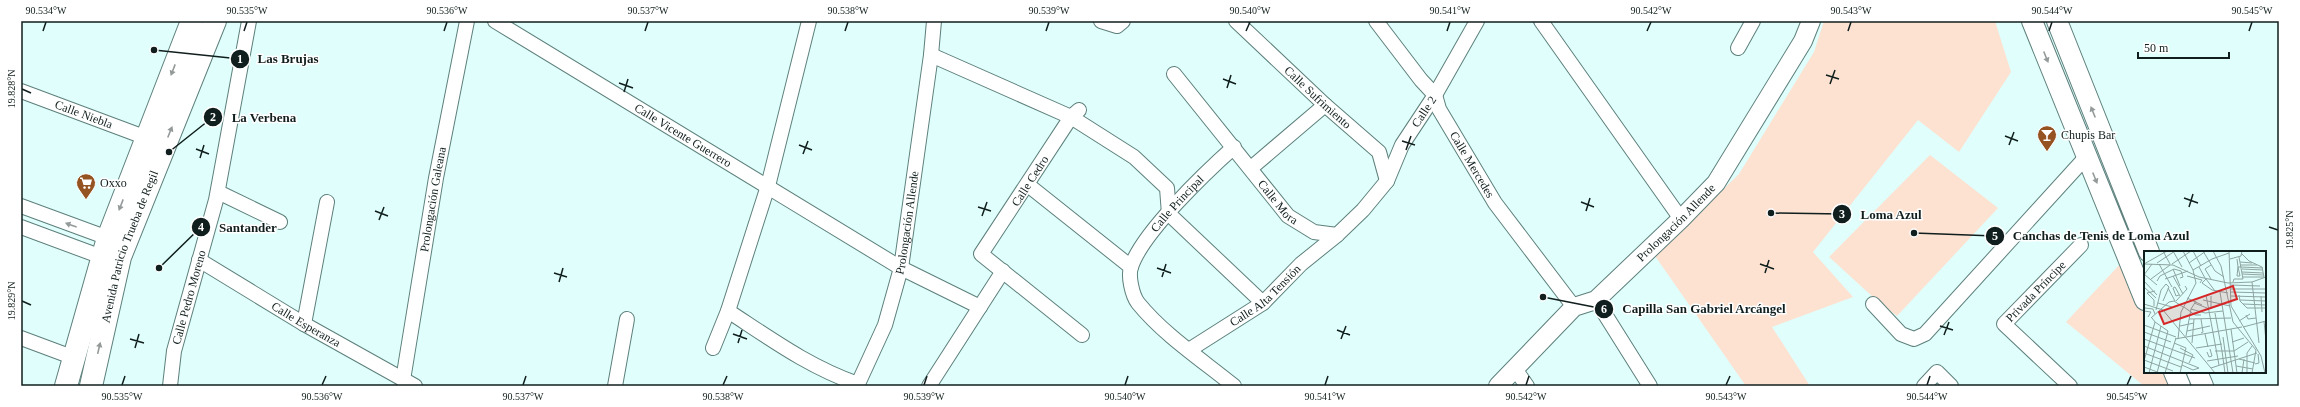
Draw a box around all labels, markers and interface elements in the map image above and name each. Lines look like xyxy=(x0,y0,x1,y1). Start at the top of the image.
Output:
text: 90.534°W xyxy=(26,5,67,16)
text: 90.535°W xyxy=(227,5,268,16)
text: 90.536°W xyxy=(427,5,468,16)
text: 90.537°W xyxy=(628,5,669,16)
text: 90.538°W xyxy=(828,5,869,16)
text: 90.539°W xyxy=(1029,5,1070,16)
text: 90.540°W xyxy=(1230,5,1271,16)
text: 90.541°W xyxy=(1430,5,1471,16)
text: 90.542°W xyxy=(1631,5,1672,16)
text: 90.543°W xyxy=(1831,5,1872,16)
text: 90.544°W xyxy=(2032,5,2073,16)
text: 90.545°W xyxy=(2232,5,2273,16)
scale bar xyxy=(2138,34,2229,60)
text: 50 m xyxy=(2144,41,2169,55)
callout: Las Brujas xyxy=(230,46,327,71)
text: Las Brujas xyxy=(257,51,319,66)
text: 1 xyxy=(237,52,243,66)
one-way arrow xyxy=(2044,52,2050,64)
street label: Calle Sufrimiento xyxy=(1281,63,1354,132)
one-way arrow xyxy=(169,65,175,77)
text: 19.828°N xyxy=(6,70,17,108)
street label: Calle 2 xyxy=(1409,93,1439,130)
street label: Calle Niebla xyxy=(53,97,115,132)
street label: Calle Vicente Guerrero xyxy=(632,100,734,170)
callout: La Verbena xyxy=(203,105,304,130)
one-way arrow xyxy=(2090,106,2096,117)
text: 2 xyxy=(210,110,216,124)
text: La Verbena xyxy=(232,110,297,125)
bar icon: Chupis Bar xyxy=(2036,124,2058,152)
one-way arrow xyxy=(168,126,174,138)
place label: Chupis Bar xyxy=(2061,128,2115,142)
street label: Calle Mercedes xyxy=(1447,129,1498,201)
street label: Prolongación Galeana xyxy=(417,145,449,253)
street label: Calle Cedro xyxy=(1008,153,1052,209)
street label: Avenida Patricio Trueba de Regil xyxy=(98,168,161,324)
street label: Prolongación Allende xyxy=(892,170,922,276)
supermarket icon: Oxxo xyxy=(75,172,97,200)
street label: Calle Principal xyxy=(1148,172,1207,235)
one-way arrow xyxy=(2093,172,2099,184)
place label: Oxxo xyxy=(100,176,127,190)
street label: Calle Mora xyxy=(1255,177,1301,228)
street label: Prolongación Allende xyxy=(1634,181,1718,264)
one-way arrow xyxy=(117,199,123,211)
callout: Loma Azul xyxy=(1832,202,1930,227)
text: 3 xyxy=(1839,207,1845,221)
text: Loma Azul xyxy=(1860,207,1922,222)
text: 19.825°N xyxy=(2284,211,2295,249)
callout: Santander xyxy=(191,214,285,239)
text: 4 xyxy=(198,220,204,234)
text: Santander xyxy=(219,220,277,235)
one-way arrow xyxy=(65,221,77,227)
callout: Canchas de Tenis de Loma Azul xyxy=(1985,223,2198,248)
text: Canchas de Tenis de Loma Azul xyxy=(2013,228,2190,243)
text: 5 xyxy=(1992,229,1998,243)
street label: Calle Pedro Moreno xyxy=(169,248,209,346)
inset map xyxy=(2144,251,2266,373)
street label: Privada Príncipe xyxy=(2003,258,2069,325)
street label: Calle Alta Tensión xyxy=(1227,262,1304,329)
text: 19.829°N xyxy=(6,282,17,320)
callout: Capilla San Gabriel Arcángel xyxy=(1594,296,1794,321)
street label: Calle Esperanza xyxy=(269,299,344,350)
text: Capilla San Gabriel Arcángel xyxy=(1622,301,1786,316)
text: 6 xyxy=(1601,302,1607,316)
one-way arrow xyxy=(97,342,103,354)
text: 90.535°W xyxy=(102,391,143,402)
text: 90.536°W xyxy=(302,391,343,402)
text: 90.537°W xyxy=(503,391,544,402)
text: 90.538°W xyxy=(703,391,744,402)
text: 90.539°W xyxy=(904,391,945,402)
text: 90.540°W xyxy=(1105,391,1146,402)
text: 90.541°W xyxy=(1305,391,1346,402)
text: 90.542°W xyxy=(1506,391,1547,402)
text: 90.543°W xyxy=(1706,391,1747,402)
text: 90.544°W xyxy=(1907,391,1948,402)
text: 90.545°W xyxy=(2107,391,2148,402)

